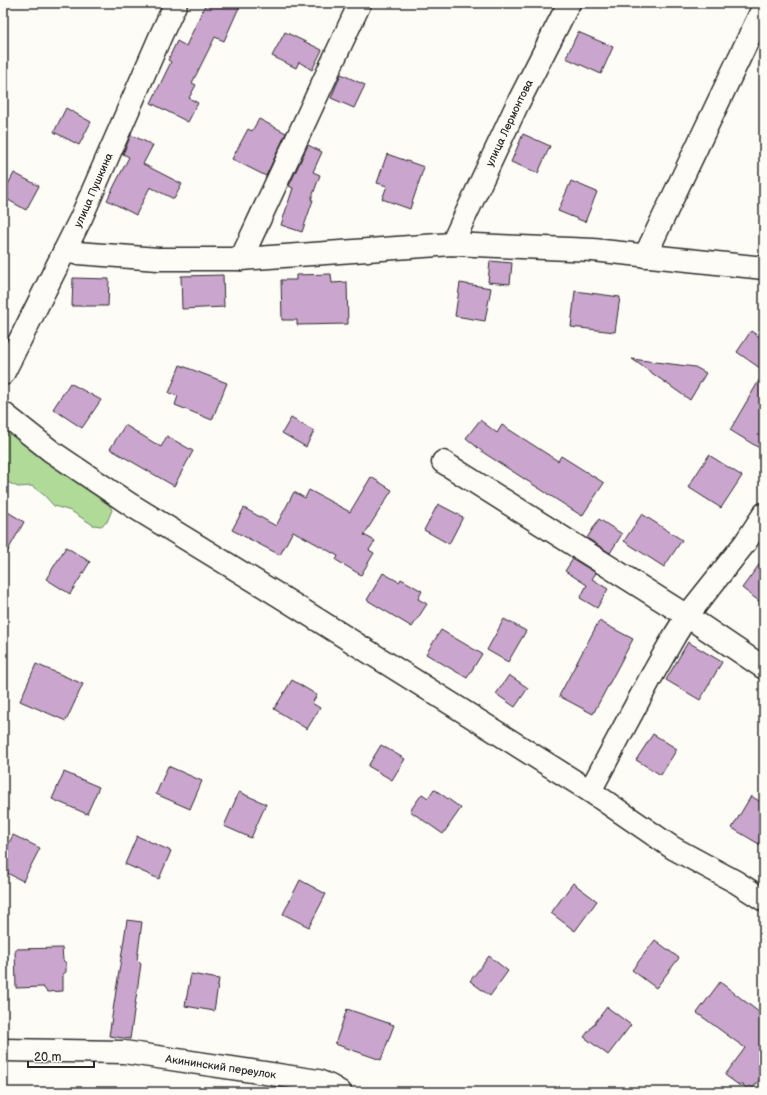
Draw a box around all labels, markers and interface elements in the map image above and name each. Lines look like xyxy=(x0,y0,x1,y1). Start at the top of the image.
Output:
street label: улица Лермонтова xyxy=(483,77,536,168)
street label: улица Пушкина xyxy=(71,150,115,229)
scale bar xyxy=(28,1043,94,1069)
text: 20 m xyxy=(34,1050,61,1065)
street label: Акининский переулок xyxy=(164,1052,277,1081)

